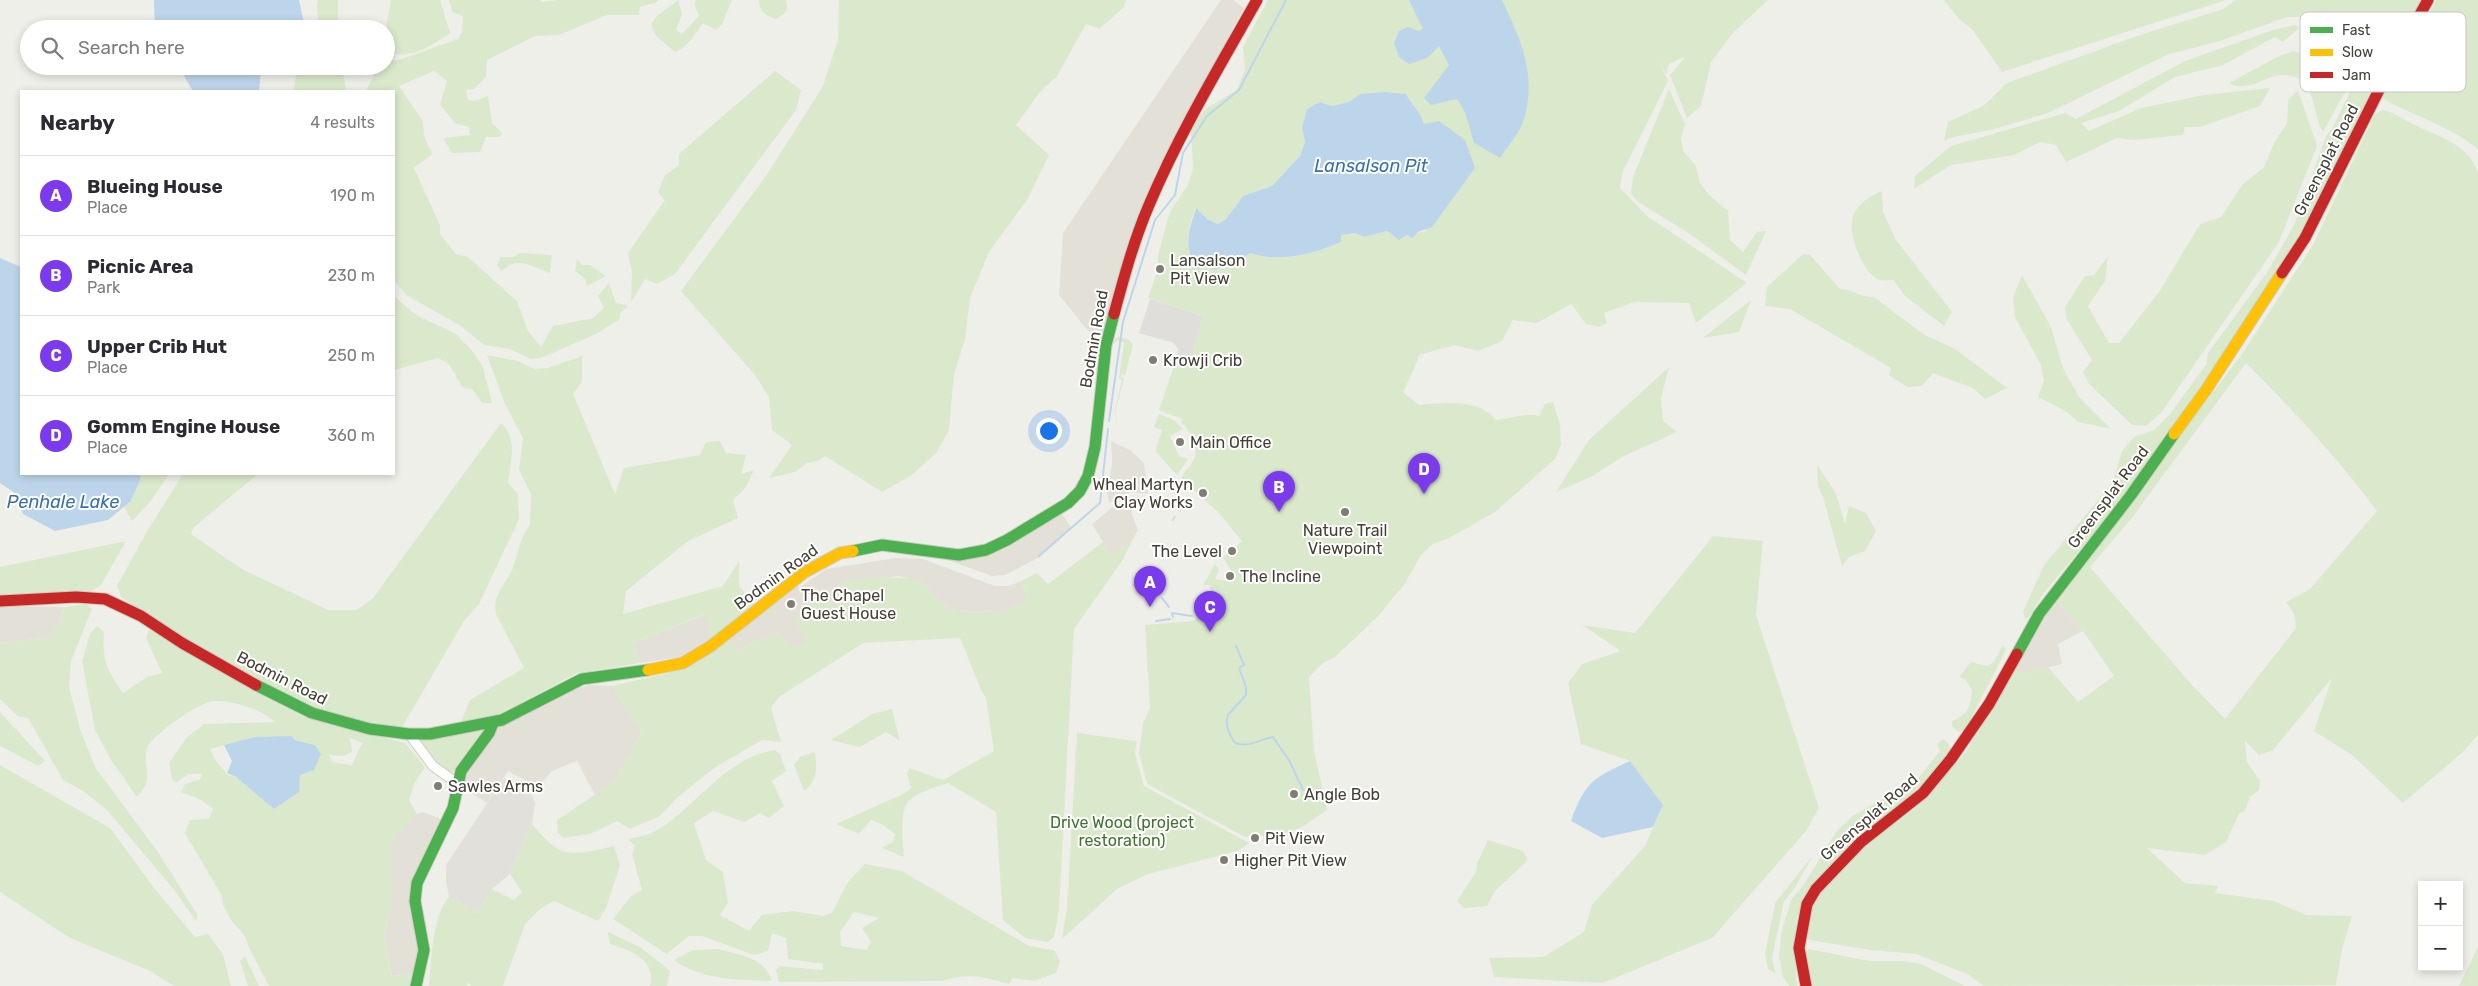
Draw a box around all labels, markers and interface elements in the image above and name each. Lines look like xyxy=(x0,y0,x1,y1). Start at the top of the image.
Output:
legend xyxy=(2300,12,2466,92)
search box xyxy=(20,20,395,75)
text: Fast xyxy=(2342,22,2371,39)
icon: search xyxy=(38,34,66,62)
text: Search here xyxy=(78,36,185,59)
text: Slow xyxy=(2342,44,2373,61)
text: Jam xyxy=(2342,67,2371,84)
street label: Greensplat Road xyxy=(2290,101,2362,219)
text: Nearby xyxy=(40,110,115,135)
text: 4 results xyxy=(310,113,375,132)
water label: Lansalson Pit xyxy=(1314,155,1429,177)
text: Blueing House xyxy=(87,175,223,198)
text: A xyxy=(50,186,62,205)
text: 190 m xyxy=(330,186,375,205)
text: Place xyxy=(87,198,128,217)
place label: Lansalson Pit View xyxy=(1170,251,1245,288)
text: Picnic Area xyxy=(87,255,194,278)
marker: Lansalson Pit View xyxy=(1154,263,1166,275)
text: B xyxy=(50,266,62,285)
text: 230 m xyxy=(328,266,375,285)
text: Park xyxy=(87,278,120,297)
street label: Bodmin Road xyxy=(1076,289,1112,389)
text: Upper Crib Hut xyxy=(87,335,227,358)
text: C xyxy=(50,346,62,365)
text: 250 m xyxy=(328,346,375,365)
place label: Krowji Crib xyxy=(1163,351,1242,370)
marker: Krowji Crib xyxy=(1147,354,1159,366)
text: Place xyxy=(87,358,128,377)
text: Gomm Engine House xyxy=(87,415,280,438)
your location xyxy=(1036,418,1062,444)
text: D xyxy=(50,426,62,445)
text: 360 m xyxy=(327,426,375,445)
place label: Main Office xyxy=(1190,433,1271,452)
marker: Main Office xyxy=(1174,436,1186,448)
text: Place xyxy=(87,438,128,457)
street label: Greensplat Road xyxy=(2063,442,2153,552)
pin: D xyxy=(1408,453,1440,494)
pin: B xyxy=(1263,471,1295,512)
place label: Wheal Martyn Clay Works xyxy=(1092,475,1193,512)
marker: Wheal Martyn Clay Works xyxy=(1197,487,1209,499)
water label: Penhale Lake xyxy=(7,491,119,513)
marker: Nature Trail Viewpoint xyxy=(1339,506,1351,518)
place label: Nature Trail Viewpoint xyxy=(1303,521,1387,558)
street label: Bodmin Road xyxy=(730,540,822,614)
place label: The Level xyxy=(1152,542,1222,561)
marker: The Level xyxy=(1226,545,1238,557)
pin: A xyxy=(1134,566,1166,607)
place label: The Incline xyxy=(1240,567,1321,586)
marker: The Incline xyxy=(1224,570,1236,582)
place label: The Chapel Guest House xyxy=(801,586,896,623)
pin: C xyxy=(1194,591,1226,632)
marker: The Chapel Guest House xyxy=(785,598,797,610)
street label: Bodmin Road xyxy=(234,647,330,709)
street label: Greensplat Road xyxy=(1816,770,1922,864)
place label: Sawles Arms xyxy=(448,777,543,796)
marker: Sawles Arms xyxy=(432,780,444,792)
place label: Angle Bob xyxy=(1304,785,1380,804)
marker: Angle Bob xyxy=(1288,788,1300,800)
park label: Drive Wood (project restoration) xyxy=(1050,813,1194,850)
place label: Pit View xyxy=(1265,829,1325,848)
marker: Pit View xyxy=(1249,832,1261,844)
place label: Higher Pit View xyxy=(1234,851,1347,870)
marker: Higher Pit View xyxy=(1218,854,1230,866)
map controls xyxy=(2418,881,2463,971)
button: + xyxy=(2418,881,2463,926)
button: − xyxy=(2418,926,2463,971)

